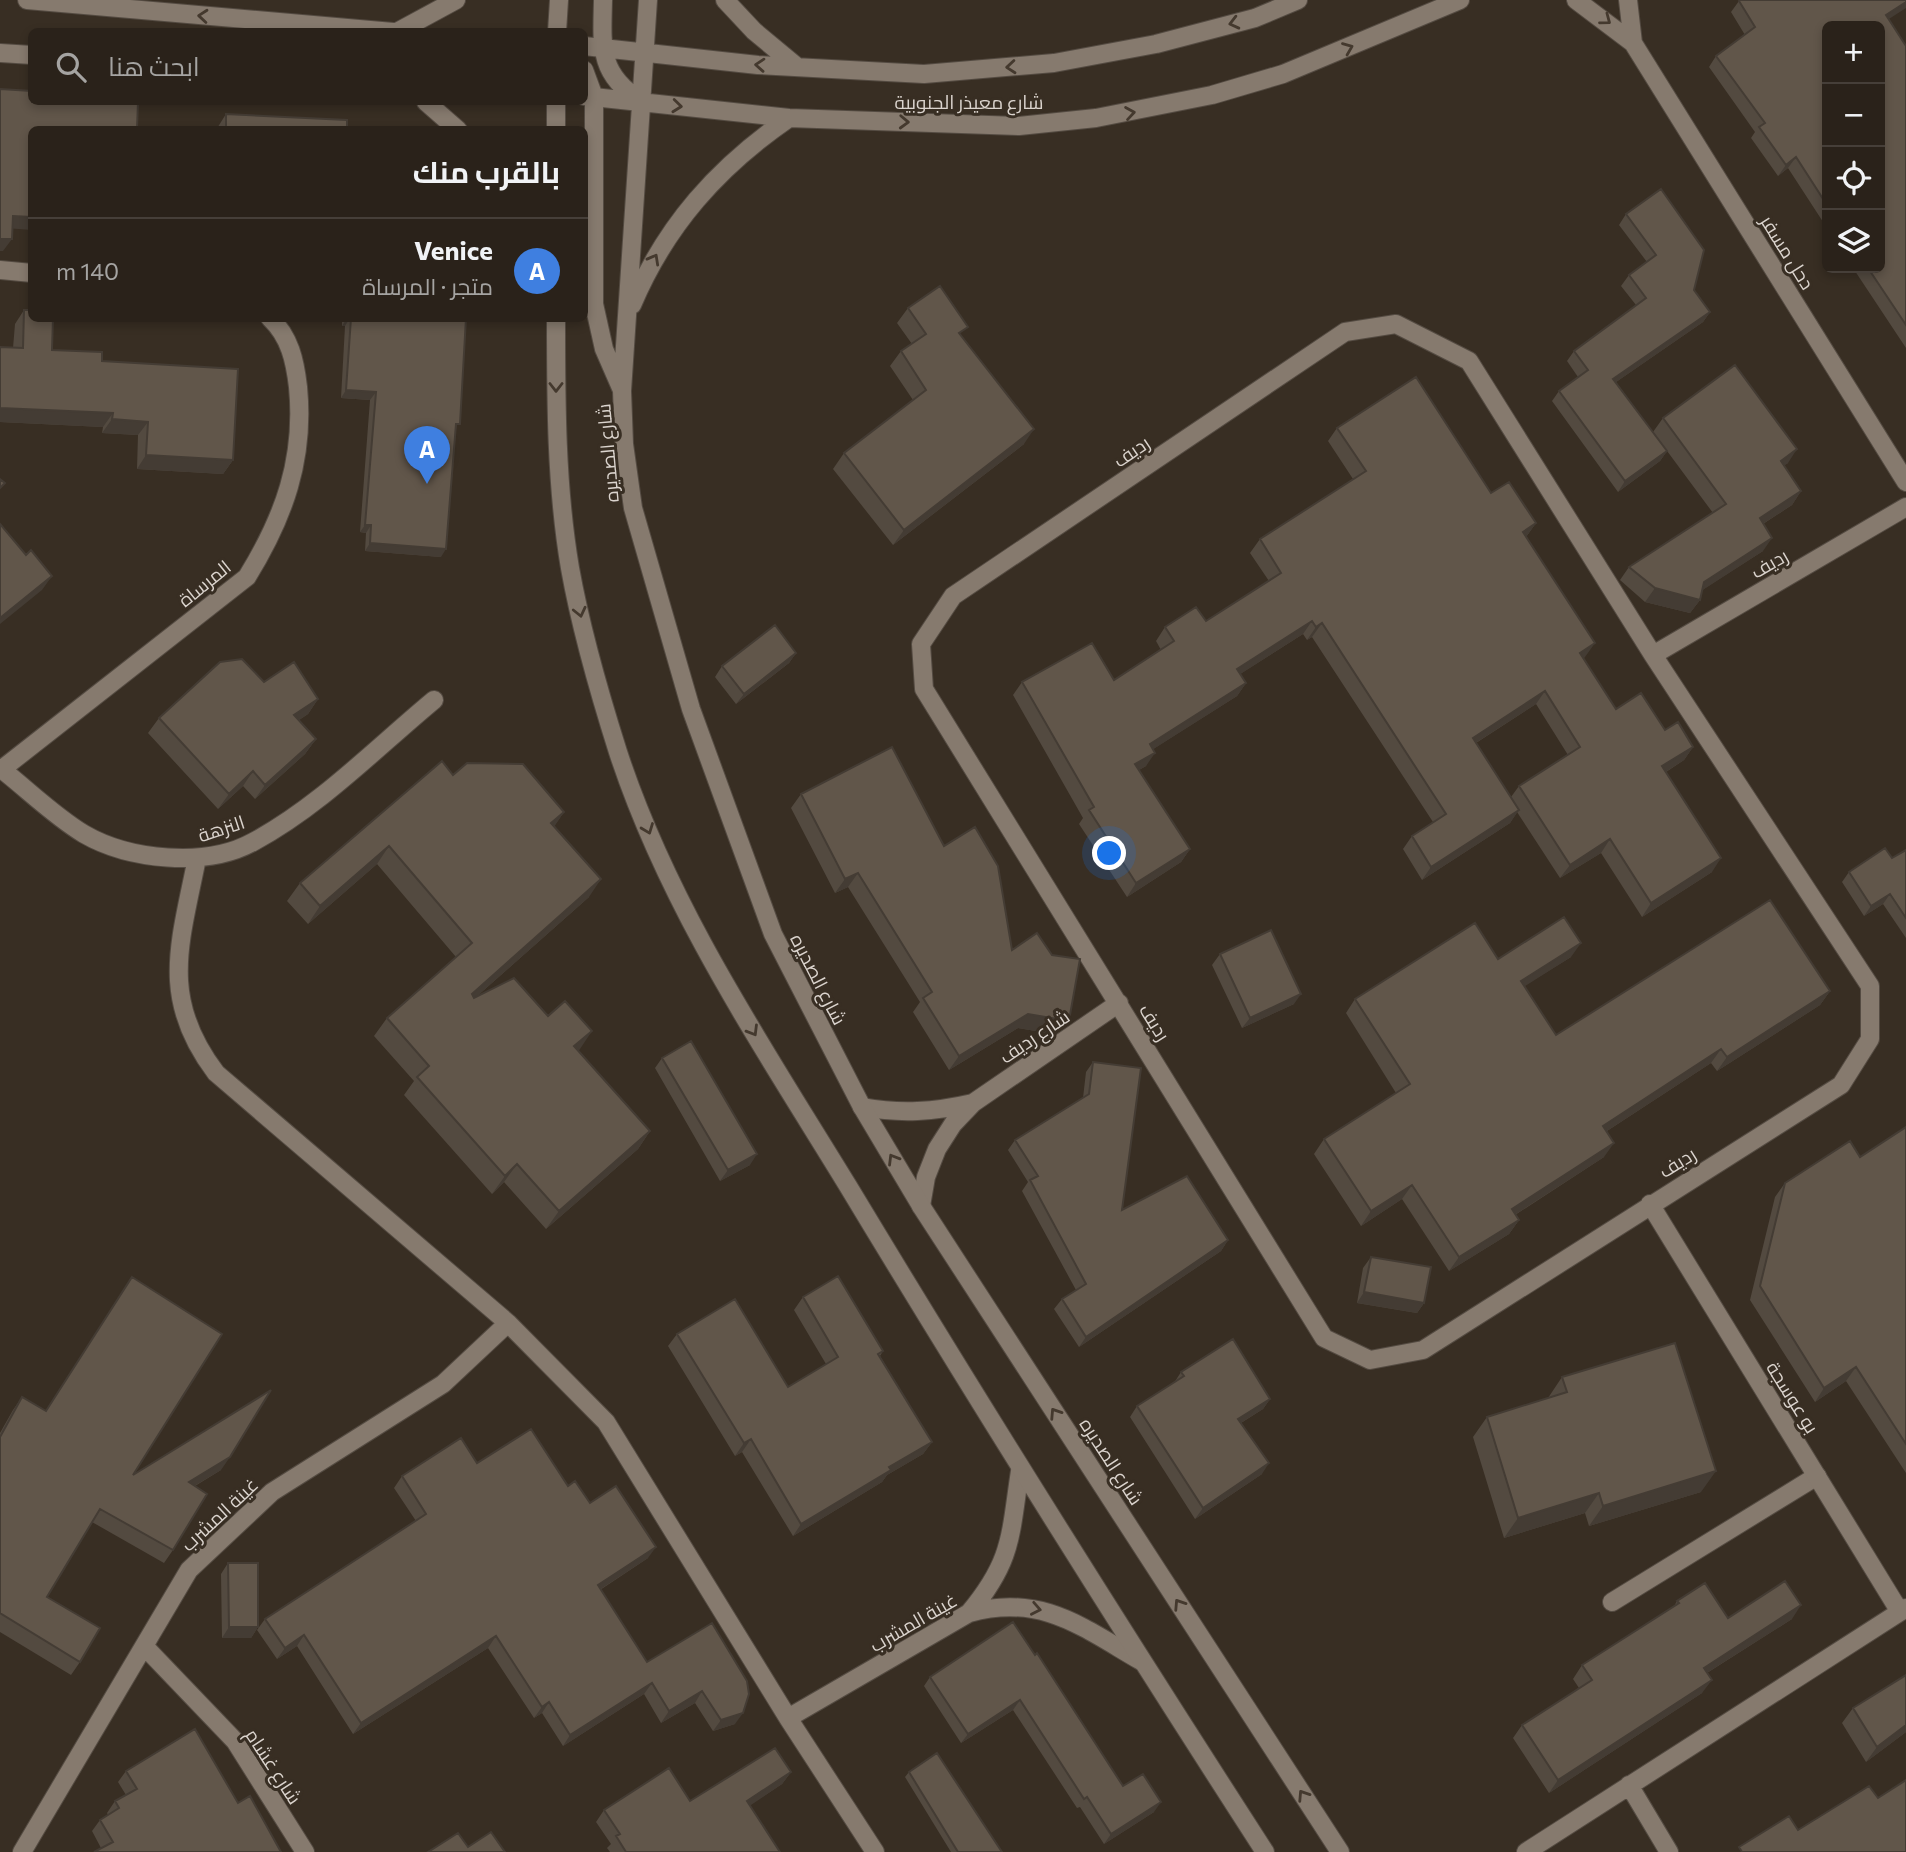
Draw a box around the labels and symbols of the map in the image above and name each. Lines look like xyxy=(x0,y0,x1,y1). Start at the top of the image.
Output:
one-way arrow xyxy=(197,9,208,24)
one-way arrow xyxy=(1598,12,1611,25)
one-way arrow xyxy=(1229,15,1241,29)
one-way arrow xyxy=(1341,43,1353,57)
one-way arrow xyxy=(754,57,765,72)
one-way arrow xyxy=(1006,59,1017,74)
street label: شارع معيذر الجنوبية xyxy=(894,90,1044,116)
one-way arrow xyxy=(671,98,683,113)
one-way arrow xyxy=(1124,106,1136,121)
one-way arrow xyxy=(898,114,909,129)
street label: دحل مسفر xyxy=(1755,210,1820,294)
one-way arrow xyxy=(646,254,659,267)
one-way arrow xyxy=(548,382,564,392)
street label: شارع الصديره xyxy=(591,402,626,503)
pin: A xyxy=(404,426,450,484)
street label: رديف xyxy=(1108,430,1154,472)
street label: رديف xyxy=(1746,543,1792,584)
street label: المرساة xyxy=(173,555,236,612)
one-way arrow xyxy=(572,606,586,618)
street label: النزهة xyxy=(195,810,248,847)
one-way arrow xyxy=(640,822,654,834)
your location xyxy=(1092,836,1126,870)
street label: شارع الصديره xyxy=(784,930,852,1030)
street label: رديف xyxy=(1134,999,1175,1045)
street label: شارع رديف xyxy=(995,1004,1075,1070)
one-way arrow xyxy=(745,1023,758,1036)
street label: رديف xyxy=(1654,1142,1700,1183)
one-way arrow xyxy=(889,1154,902,1167)
street label: بو عوسجة xyxy=(1761,1357,1824,1438)
one-way arrow xyxy=(1051,1408,1064,1421)
street label: شارع الصديره xyxy=(1073,1413,1149,1510)
street label: غينة المشرب xyxy=(176,1473,263,1556)
street label: غينة المشرب xyxy=(865,1588,961,1657)
one-way arrow xyxy=(1175,1599,1187,1612)
one-way arrow xyxy=(1030,1601,1042,1616)
street label: شارع غشام xyxy=(239,1724,307,1810)
one-way arrow xyxy=(1298,1789,1311,1802)

